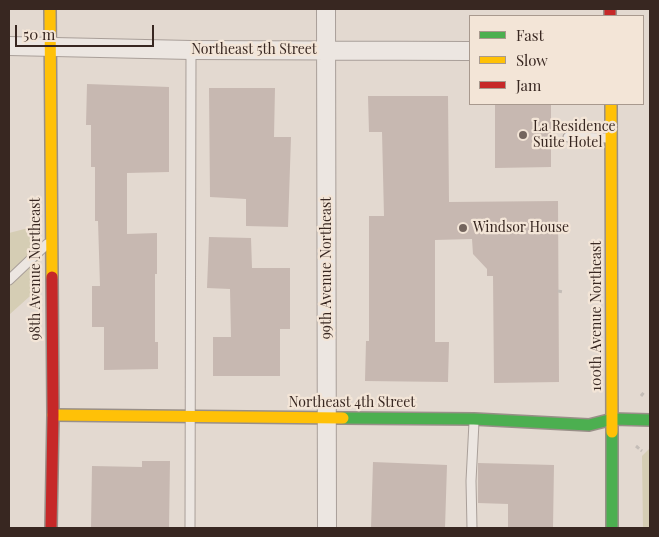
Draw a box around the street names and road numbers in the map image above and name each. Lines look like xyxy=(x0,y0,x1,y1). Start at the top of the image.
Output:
street label: Northeast 5th Street xyxy=(191,42,317,58)
street label: 99th Avenue Northeast xyxy=(319,197,335,339)
street label: 98th Avenue Northeast xyxy=(28,198,44,340)
street label: 100th Avenue Northeast xyxy=(589,241,605,391)
street label: Northeast 4th Street xyxy=(289,395,415,411)

